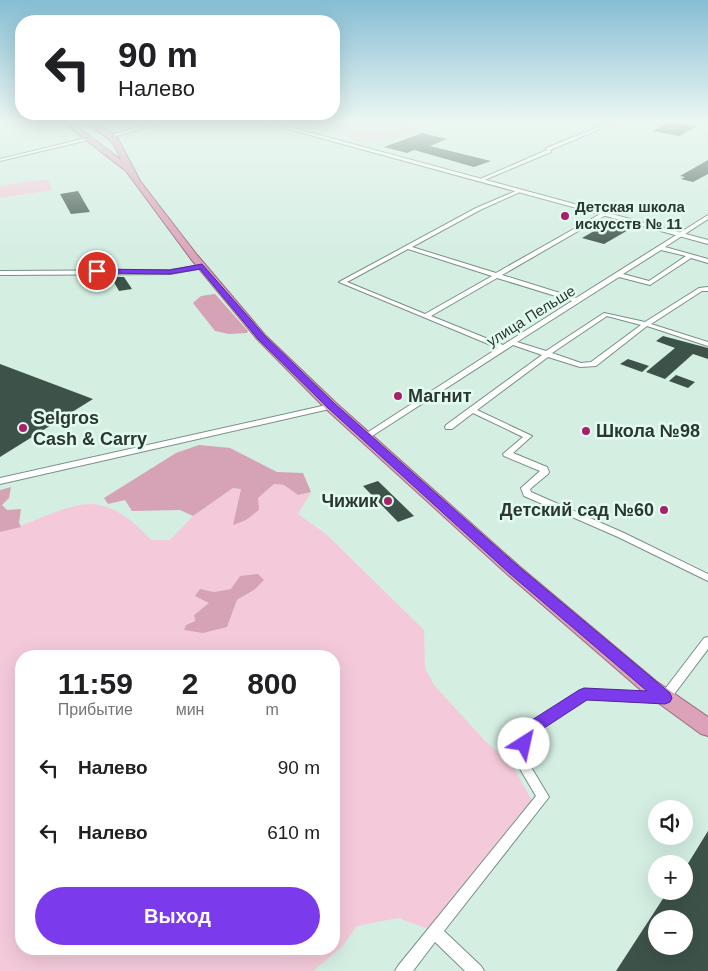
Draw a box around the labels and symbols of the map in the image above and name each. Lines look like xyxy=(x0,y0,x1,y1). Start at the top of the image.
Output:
place label: Детская школа искусств № 11 xyxy=(575,198,685,232)
marker: Детская школа искусств № 11 xyxy=(559,210,571,222)
pin xyxy=(76,250,118,292)
street label: улица Пельше xyxy=(483,282,578,350)
place label: Магнит xyxy=(408,386,472,406)
marker: Магнит xyxy=(392,390,404,402)
place label: Selgros Cash & Carry xyxy=(33,408,147,449)
place label: Школа №98 xyxy=(596,421,700,441)
marker: Selgros Cash & Carry xyxy=(17,422,29,434)
marker: Школа №98 xyxy=(580,425,592,437)
place label: Чижик xyxy=(321,491,379,511)
marker: Чижик xyxy=(382,495,394,507)
place label: Детский сад №60 xyxy=(500,500,654,520)
marker: Детский сад №60 xyxy=(658,504,670,516)
position arrow xyxy=(497,717,549,769)

